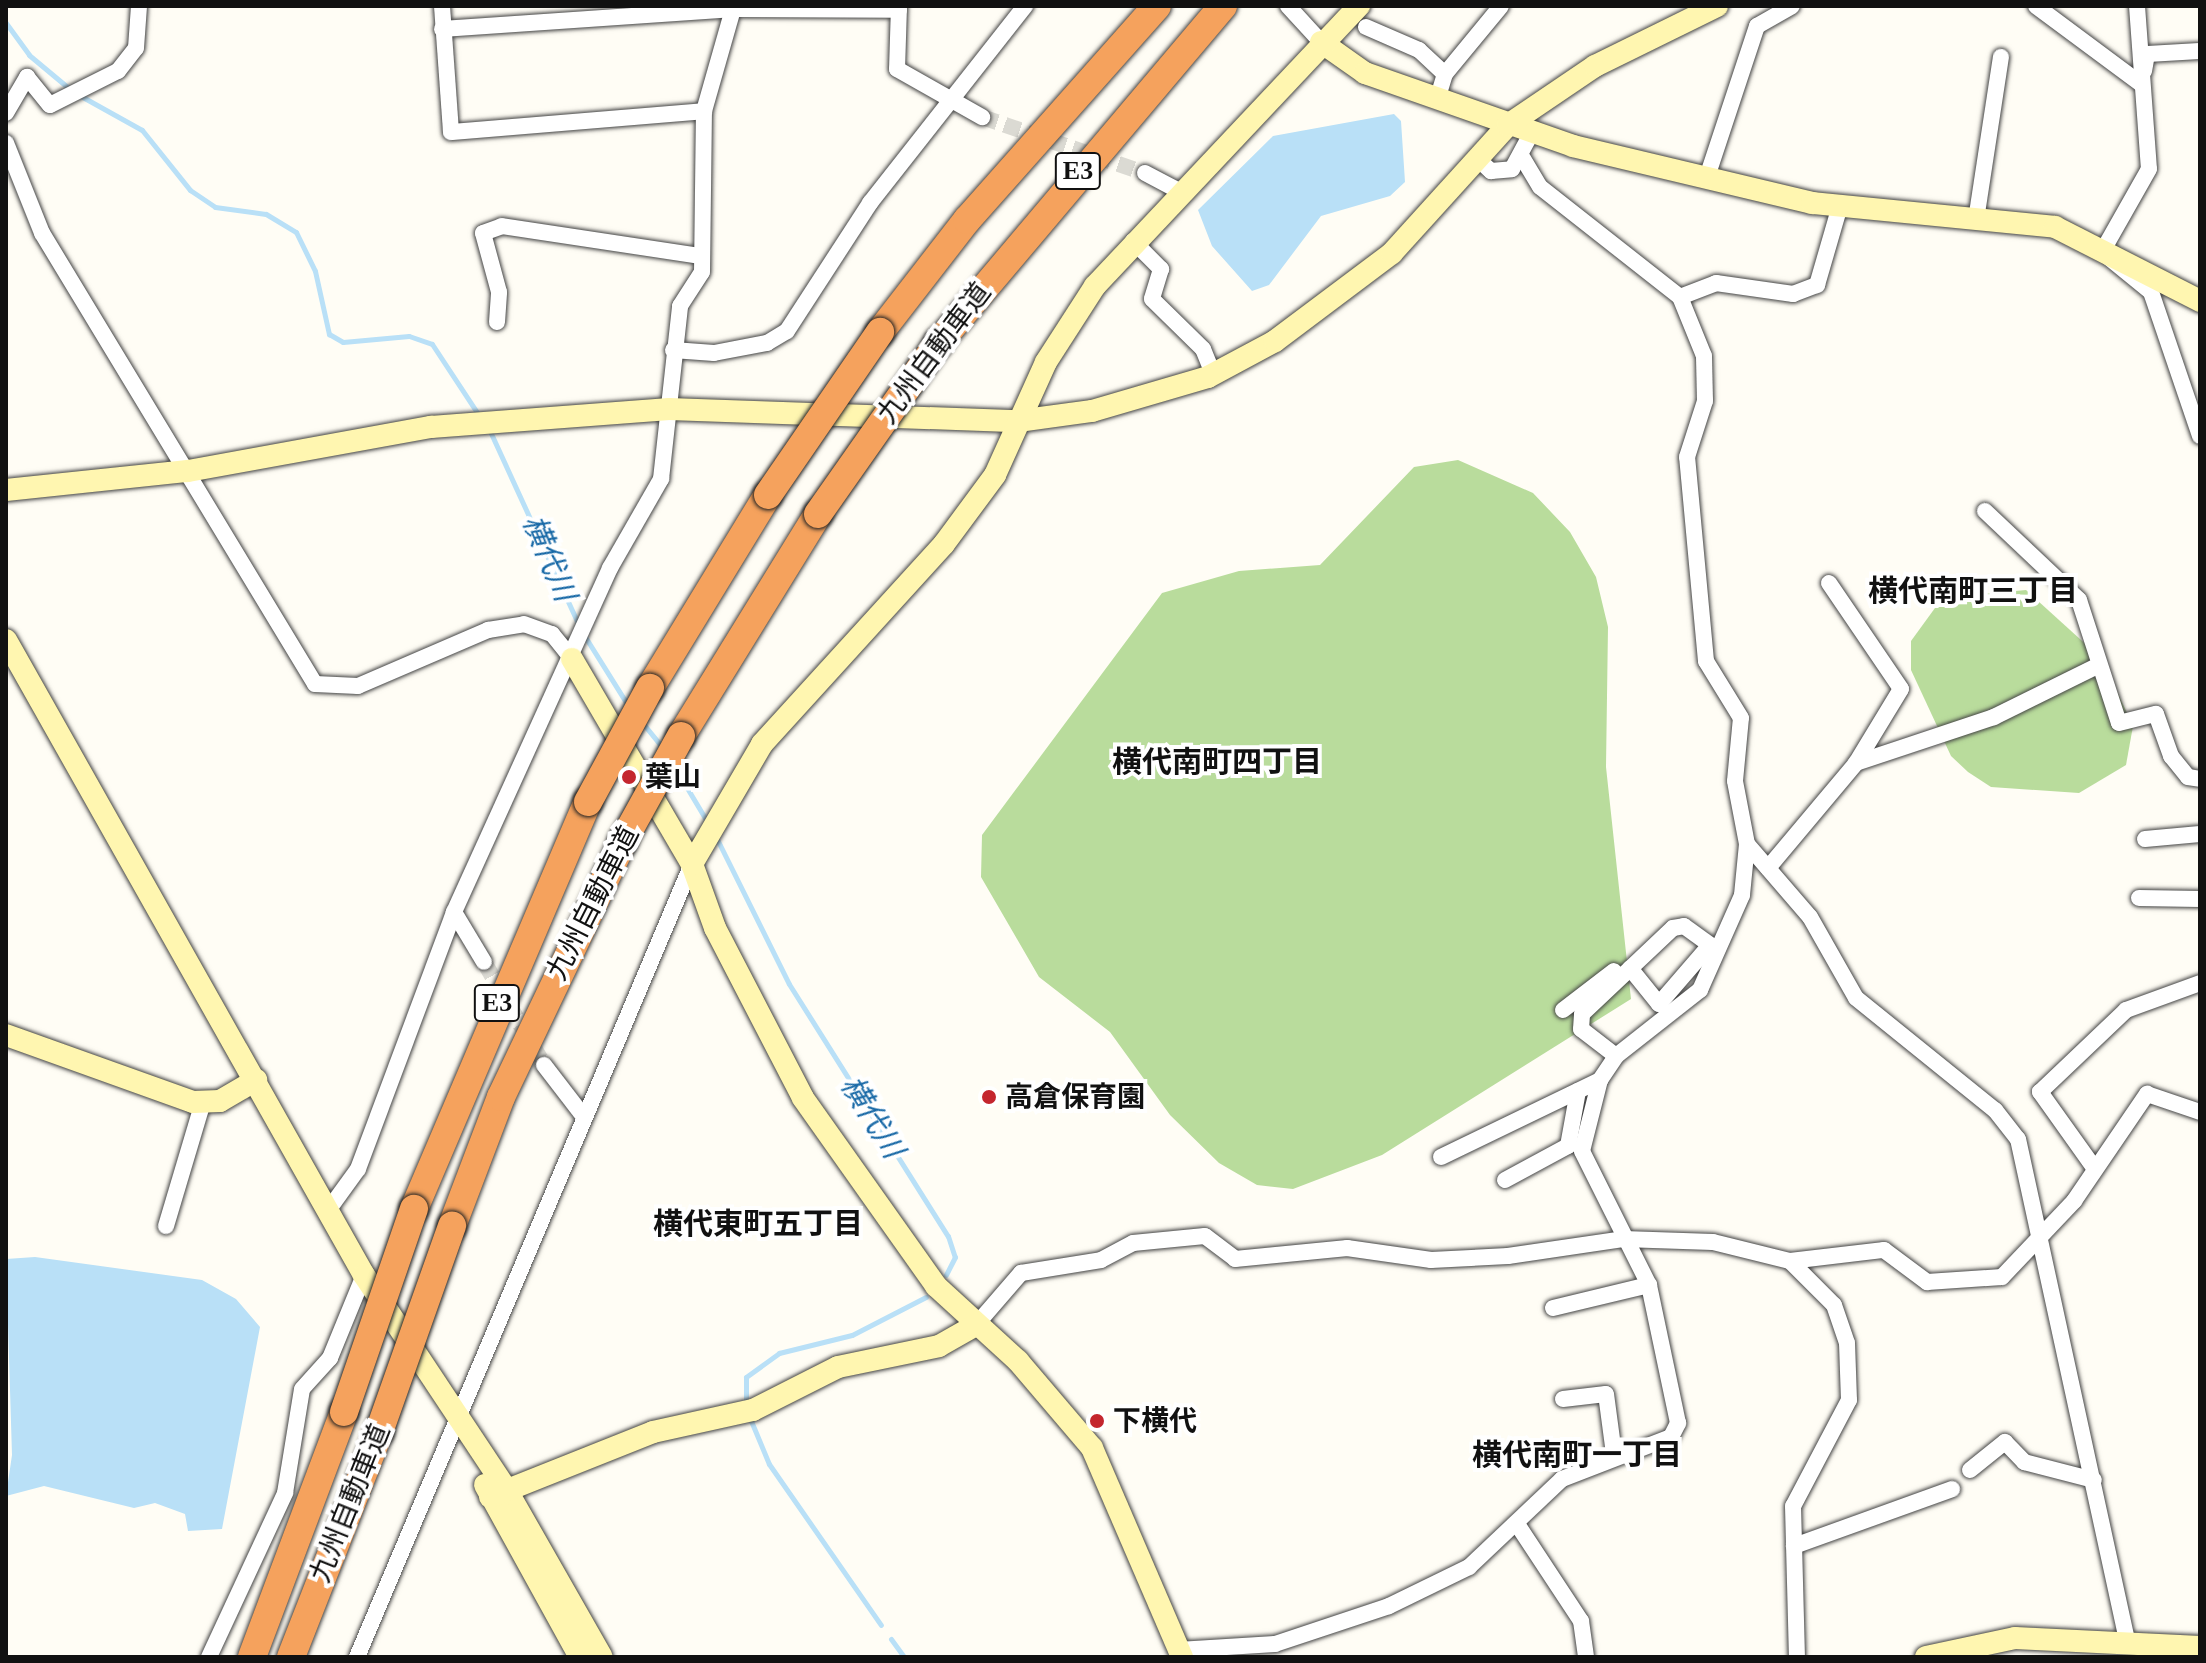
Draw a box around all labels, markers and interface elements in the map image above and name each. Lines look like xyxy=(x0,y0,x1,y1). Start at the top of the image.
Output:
road number: E3 xyxy=(1054,149,1102,193)
street label: 九州自動車道 xyxy=(870,276,998,430)
water label: 横代川 xyxy=(515,510,583,606)
district label: 横代南町三丁目 xyxy=(1868,573,2078,609)
district label: 横代南町四丁目 xyxy=(1112,744,1322,780)
place label: 葉山 xyxy=(645,760,701,794)
marker: 葉山 xyxy=(620,768,638,786)
street label: 九州自動車道 xyxy=(540,821,646,985)
road number: E3 xyxy=(473,981,521,1025)
water label: 横代川 xyxy=(833,1069,911,1165)
place label: 高倉保育園 xyxy=(1005,1080,1145,1114)
marker: 高倉保育園 xyxy=(980,1088,998,1106)
district label: 横代東町五丁目 xyxy=(653,1206,863,1242)
place label: 下横代 xyxy=(1113,1404,1197,1438)
marker: 下横代 xyxy=(1088,1412,1106,1430)
street label: 九州自動車道 xyxy=(303,1419,397,1587)
district label: 横代南町一丁目 xyxy=(1472,1437,1682,1473)

